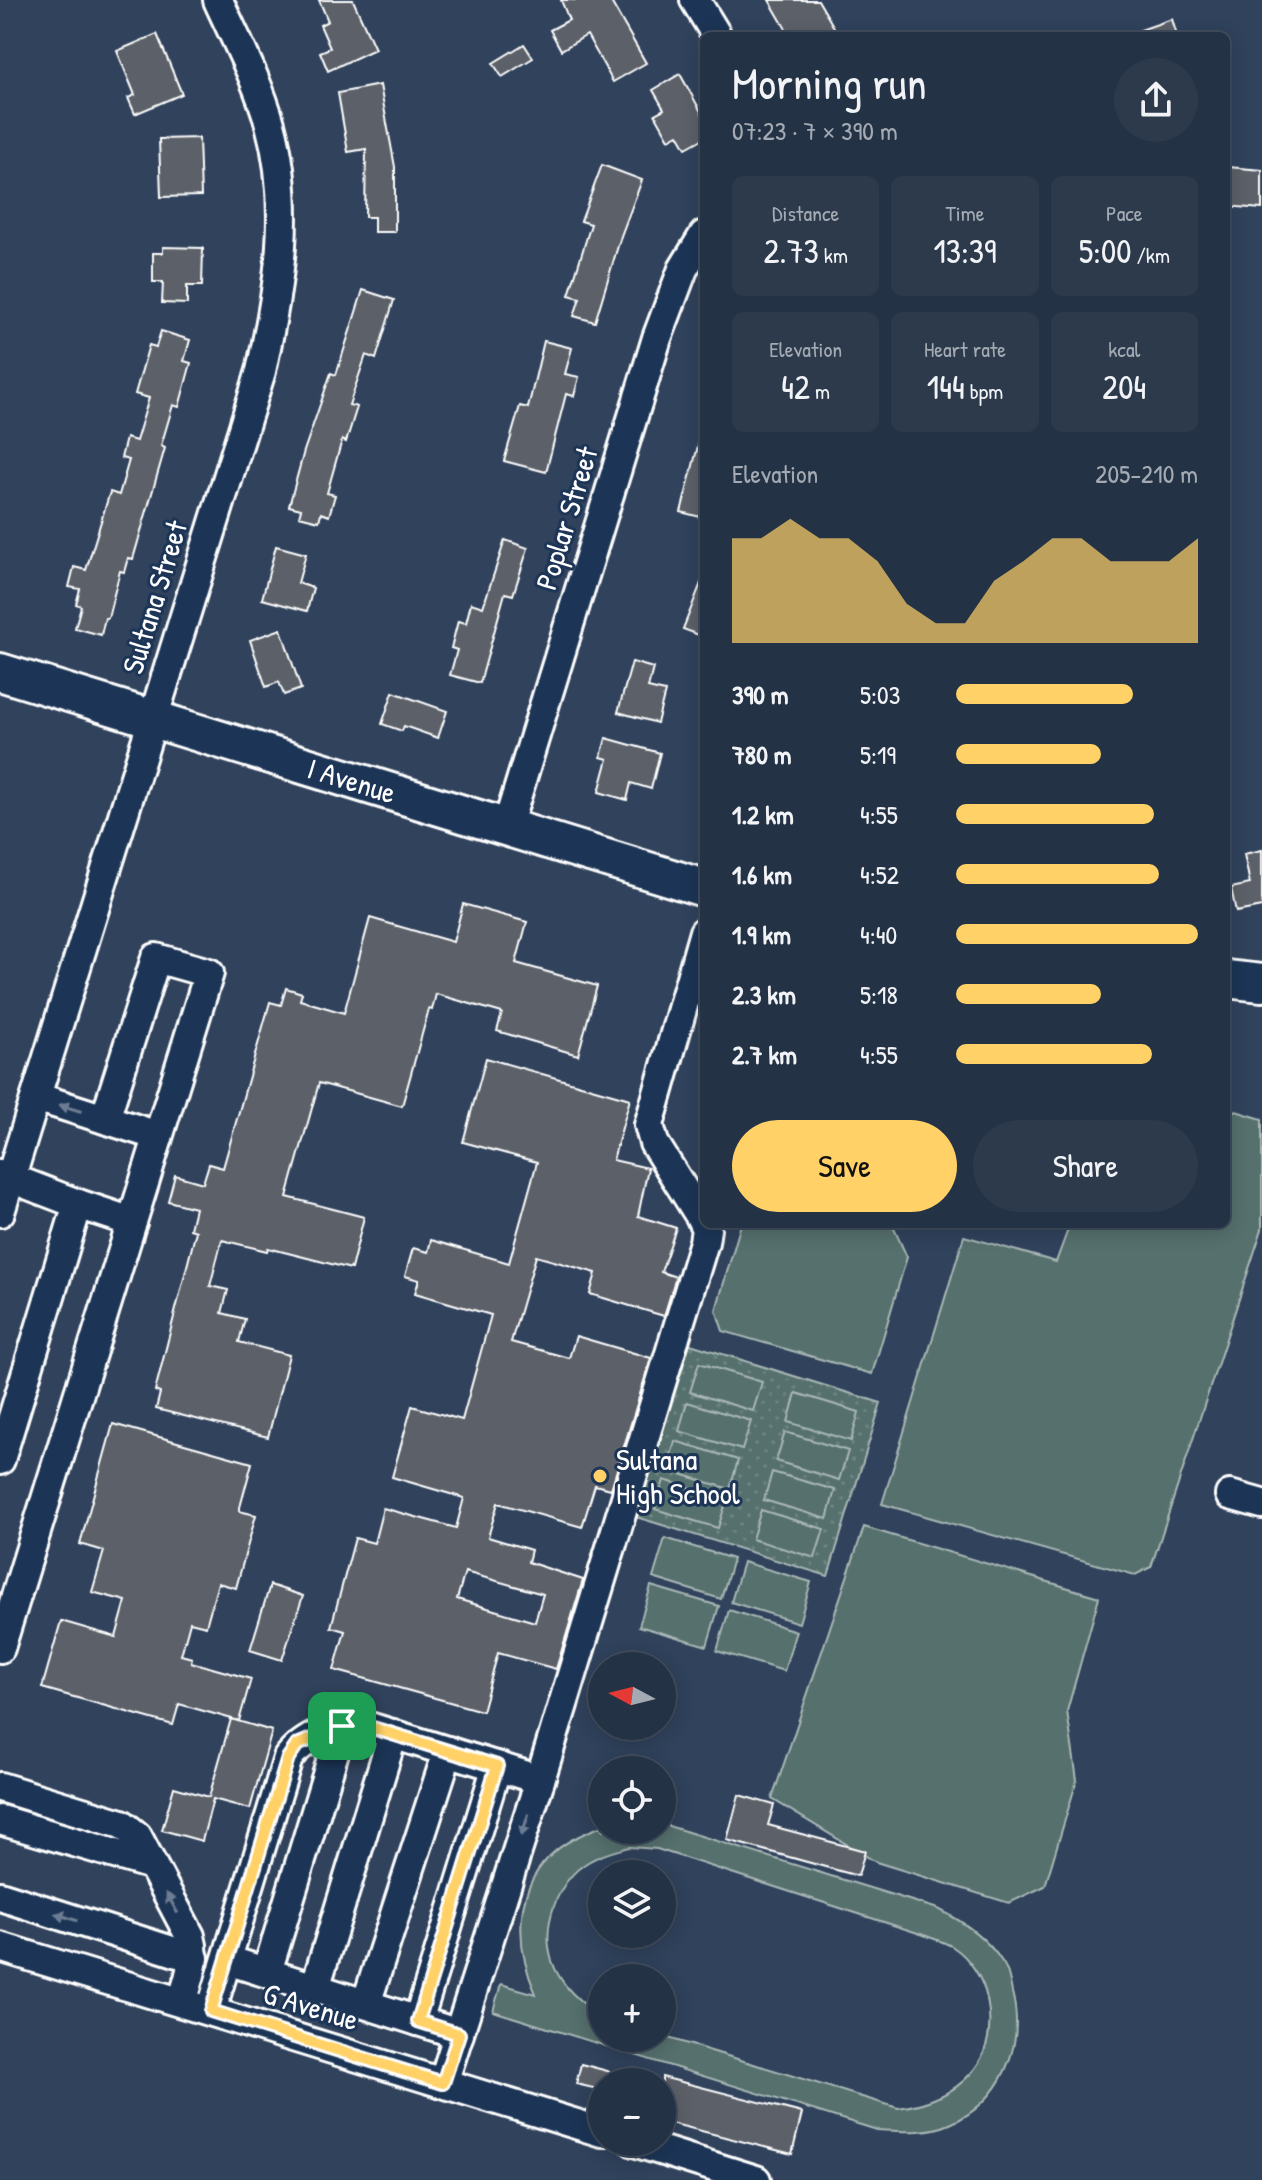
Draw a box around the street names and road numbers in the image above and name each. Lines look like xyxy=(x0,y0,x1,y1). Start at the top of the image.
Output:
street label: Poplar Street xyxy=(525,441,607,594)
street label: Sultana Street xyxy=(112,515,196,678)
street label: I Avenue xyxy=(303,748,401,812)
street label: G Avenue xyxy=(259,1973,363,2039)

